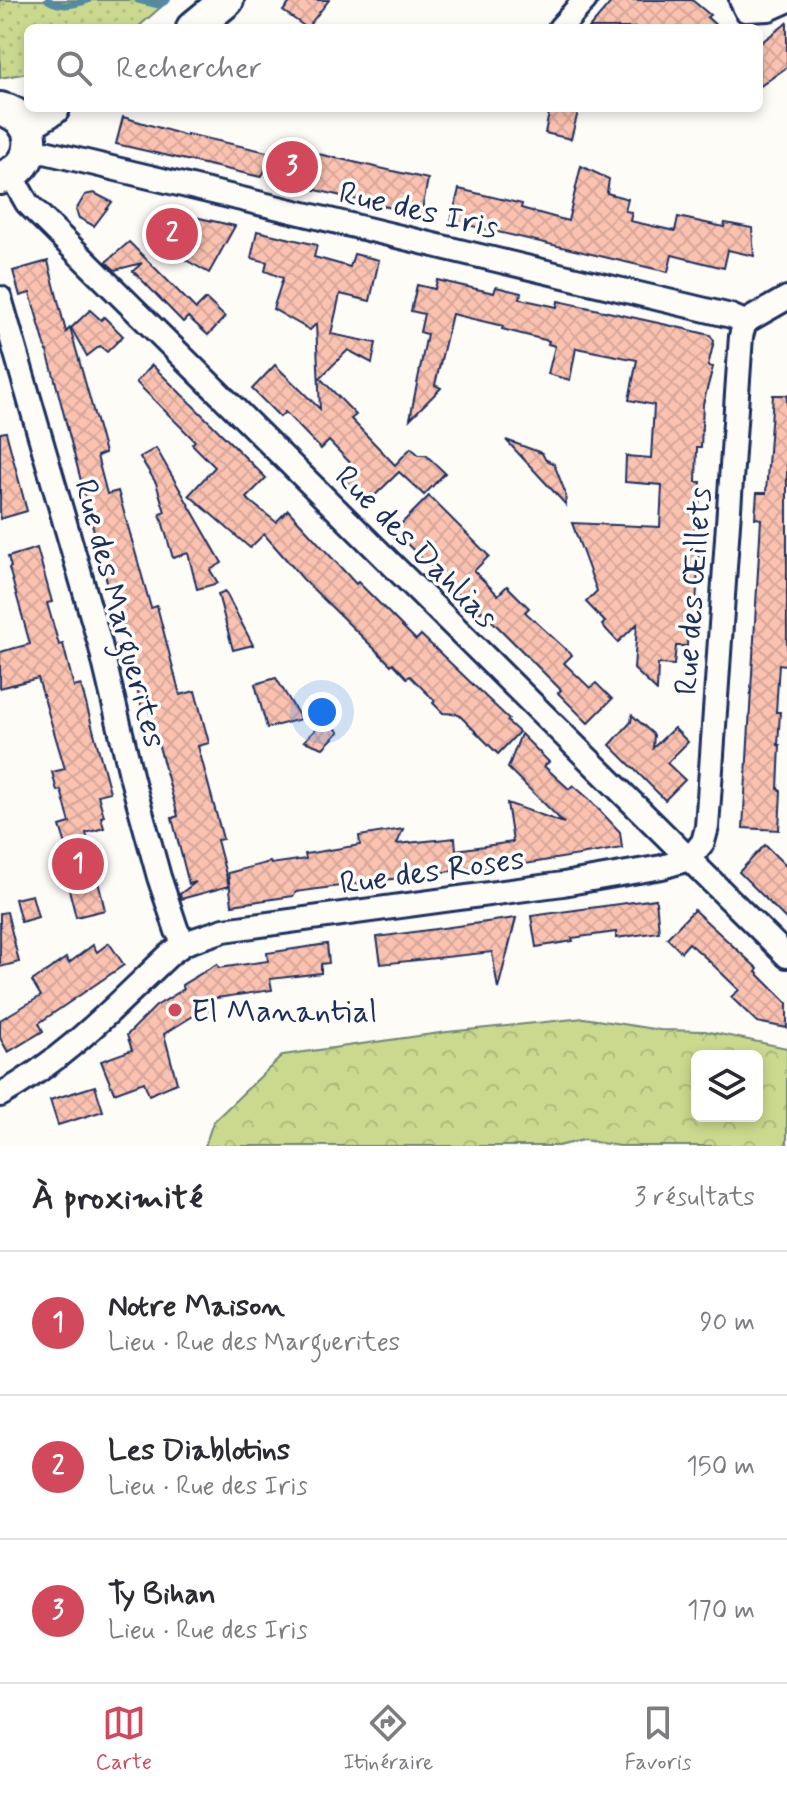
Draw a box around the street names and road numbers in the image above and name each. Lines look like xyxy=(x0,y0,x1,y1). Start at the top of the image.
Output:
street label: Rue des Iris xyxy=(335,172,502,250)
street label: Rue des Dahlias xyxy=(325,457,506,638)
street label: Rue des Marguerites xyxy=(60,475,175,753)
street label: Rue des Œillets xyxy=(666,486,722,696)
street label: Rue des Roses xyxy=(337,838,527,906)

